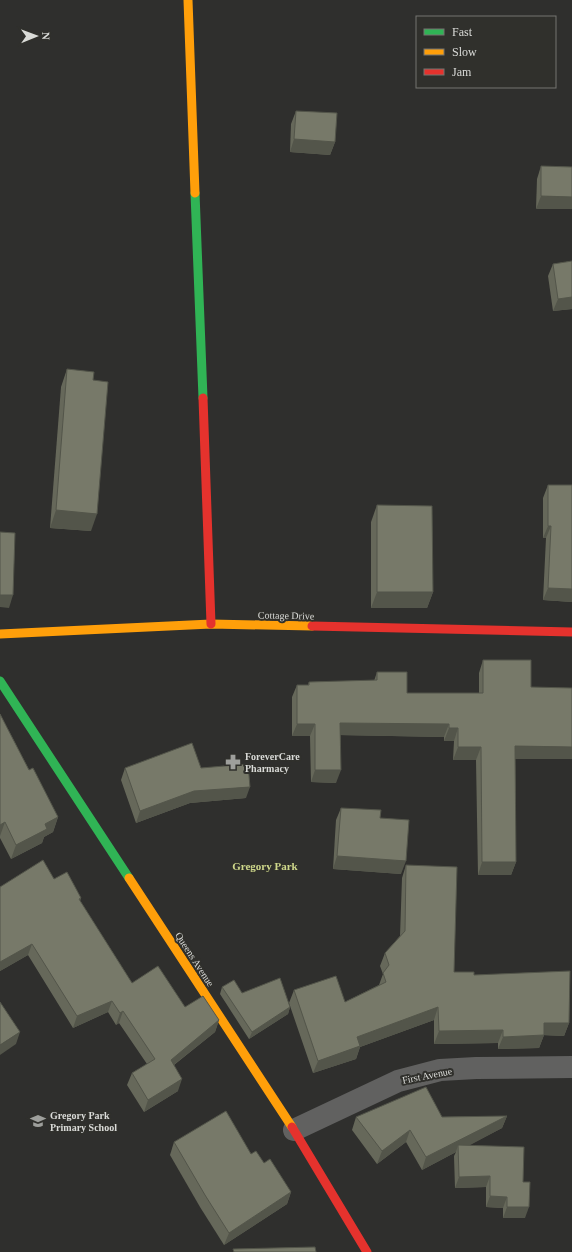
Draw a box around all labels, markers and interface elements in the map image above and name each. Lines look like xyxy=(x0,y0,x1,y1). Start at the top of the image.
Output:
north arrow xyxy=(16,16,56,56)
legend xyxy=(416,16,556,88)
text: Fast xyxy=(452,25,473,39)
text: N xyxy=(40,32,52,40)
text: Slow xyxy=(452,45,477,59)
text: Jam xyxy=(452,65,472,79)
street label: Cottage Drive xyxy=(258,610,315,622)
place label: ForeverCare Pharmacy xyxy=(245,751,300,774)
pharmacy icon: ForeverCare Pharmacy xyxy=(224,753,242,771)
district label: Gregory Park xyxy=(232,860,299,872)
street label: Queens Avenue xyxy=(173,930,216,989)
street label: First Avenue xyxy=(401,1065,454,1086)
place label: Gregory Park Primary School xyxy=(50,1110,117,1133)
school or university icon: Gregory Park Primary School xyxy=(29,1112,47,1130)

